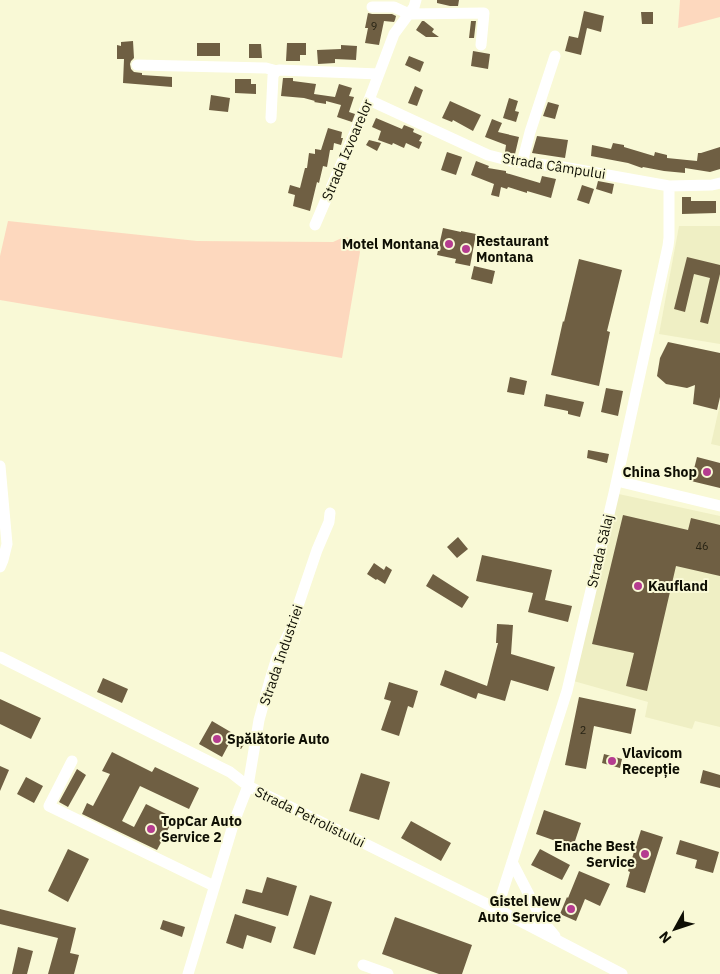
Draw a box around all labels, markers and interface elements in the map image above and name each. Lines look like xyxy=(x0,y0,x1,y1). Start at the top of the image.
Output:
house number: 9 xyxy=(371,19,377,33)
street label: Strada Izvoarelor xyxy=(318,97,376,203)
street label: Strada Câmpului xyxy=(501,149,607,183)
place label: Restaurant Montana xyxy=(476,232,549,266)
place label: Motel Montana xyxy=(342,235,439,253)
marker: Motel Montana xyxy=(443,238,455,250)
marker: Restaurant Montana xyxy=(460,243,472,255)
place label: China Shop xyxy=(622,463,697,481)
marker: China Shop xyxy=(701,466,713,478)
street label: Strada Sălaj xyxy=(583,512,617,590)
house number: 46 xyxy=(695,539,709,553)
place label: Kaufland xyxy=(648,577,708,595)
marker: Kaufland xyxy=(632,580,644,592)
street label: Strada Industriei xyxy=(255,602,307,708)
house number: 2 xyxy=(580,723,586,737)
place label: Spălătorie Auto xyxy=(227,730,330,748)
marker: Spălătorie Auto xyxy=(211,733,223,745)
place label: Vlavicom Recepție xyxy=(622,744,682,778)
marker: Vlavicom Recepție xyxy=(606,755,618,767)
street label: Strada Petrolistului xyxy=(252,783,368,851)
place label: TopCar Auto Service 2 xyxy=(161,812,242,846)
marker: TopCar Auto Service 2 xyxy=(145,823,157,835)
place label: Enache Best Service xyxy=(554,837,635,871)
marker: Enache Best Service xyxy=(639,848,651,860)
place label: Gistel New Auto Service xyxy=(478,892,561,926)
marker: Gistel New Auto Service xyxy=(565,903,577,915)
north arrow xyxy=(650,904,700,954)
text: N xyxy=(655,928,675,947)

